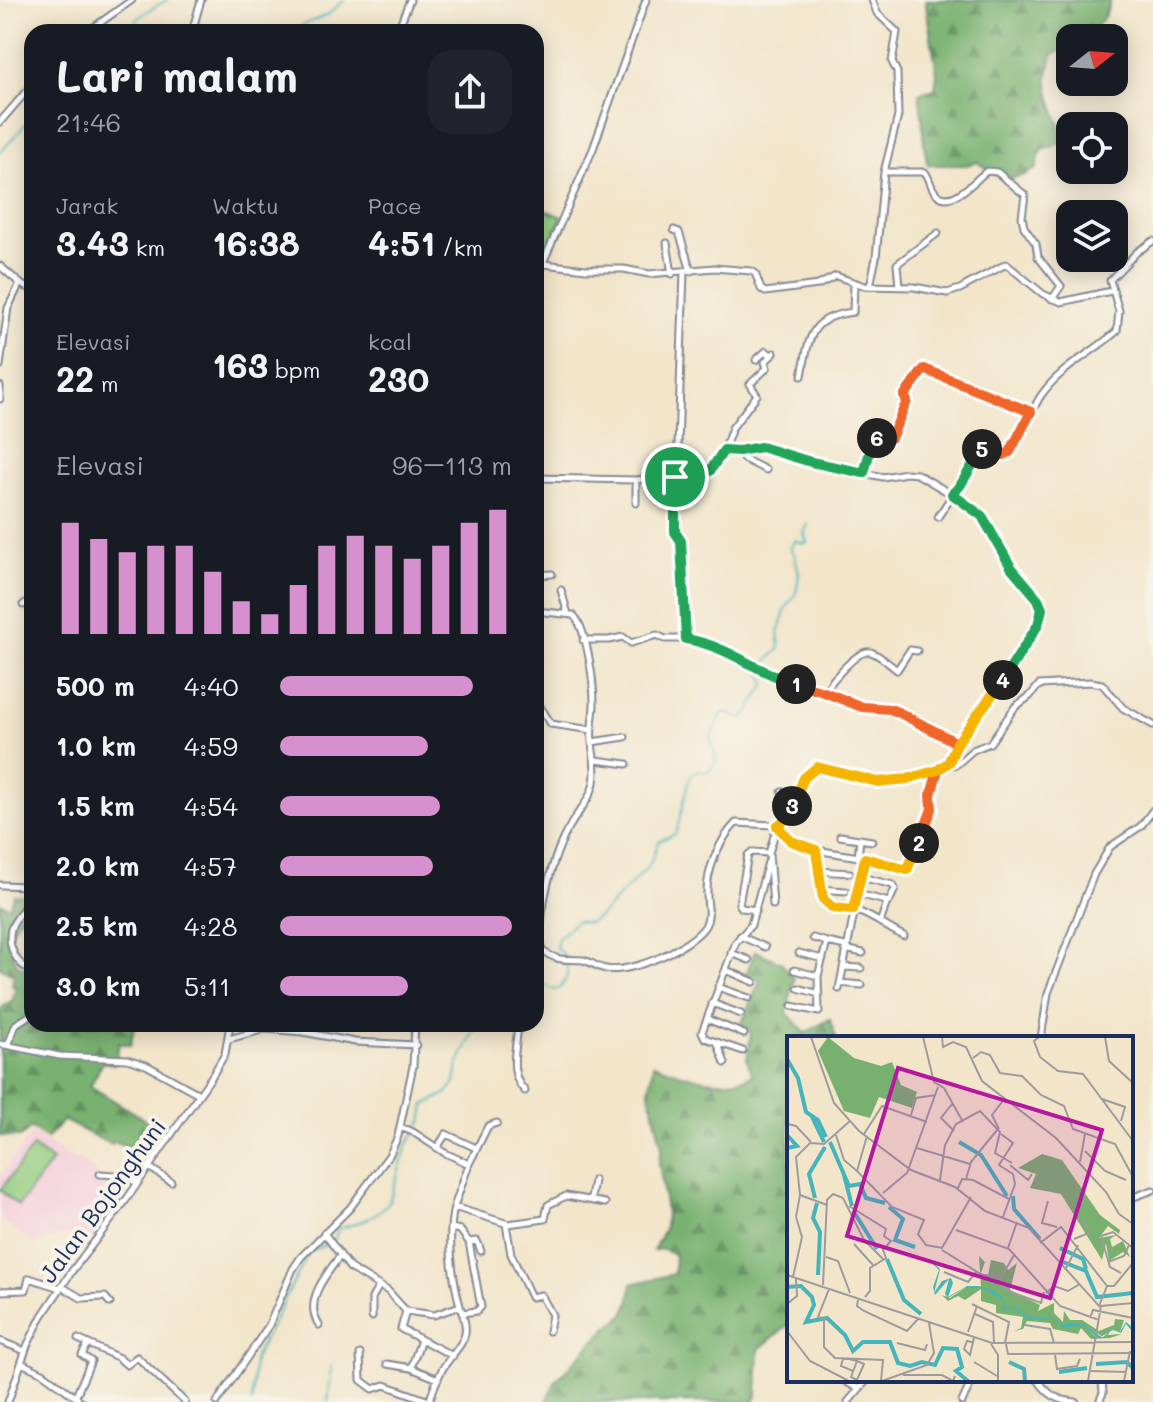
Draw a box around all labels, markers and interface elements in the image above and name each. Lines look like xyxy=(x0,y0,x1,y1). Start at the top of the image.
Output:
north arrow xyxy=(1056,24,1128,96)
map controls xyxy=(1056,24,1128,272)
text: Lari malam xyxy=(56,46,298,103)
button: share xyxy=(428,50,512,134)
text: 21:46 xyxy=(56,105,121,139)
button: locate xyxy=(1056,112,1128,184)
text: Jarak xyxy=(56,191,118,220)
text: Waktu xyxy=(212,191,278,220)
text: Pace xyxy=(368,191,422,220)
button: layers xyxy=(1056,200,1128,272)
text: 3.43 xyxy=(56,220,129,265)
text: 16:38 xyxy=(212,220,300,265)
text: 4:51 xyxy=(368,220,435,265)
text: km xyxy=(129,233,165,262)
text: /km xyxy=(435,233,483,262)
text: Elevasi xyxy=(56,327,131,356)
text: kcal xyxy=(368,327,412,356)
text: 163 xyxy=(212,342,268,387)
text: bpm xyxy=(268,355,320,384)
text: 22 xyxy=(56,356,94,401)
text: 230 xyxy=(368,356,429,401)
text: m xyxy=(94,369,119,398)
pin: 6 xyxy=(857,418,897,458)
text: 6 xyxy=(870,423,884,452)
pin: 5 xyxy=(962,429,1002,469)
text: 5 xyxy=(976,434,988,463)
pin xyxy=(641,443,709,511)
text: Elevasi xyxy=(56,448,144,482)
text: 96–113 m xyxy=(392,448,512,482)
icon: arrive xyxy=(653,455,697,499)
pin: 4 xyxy=(983,660,1023,700)
pin: 1 xyxy=(776,664,816,704)
text: 4 xyxy=(996,665,1010,694)
text: 500 m xyxy=(56,669,135,703)
text: 4:40 xyxy=(184,669,239,703)
text: 1 xyxy=(791,669,801,698)
text: 1.0 km xyxy=(56,729,136,763)
text: 4:59 xyxy=(184,729,238,763)
pin: 3 xyxy=(772,786,812,826)
text: 1.5 km xyxy=(56,789,135,823)
text: 4:54 xyxy=(184,789,238,823)
text: 3 xyxy=(785,791,799,820)
pin: 2 xyxy=(899,823,939,863)
text: 2 xyxy=(913,828,925,857)
text: 2.0 km xyxy=(56,849,139,883)
text: 4:57 xyxy=(184,849,237,883)
text: 2.5 km xyxy=(56,909,138,943)
text: 4:28 xyxy=(184,909,238,943)
text: 3.0 km xyxy=(56,969,140,1003)
text: 5:11 xyxy=(184,969,230,1003)
inset map xyxy=(787,1036,1133,1382)
street label: Jalan Bojonghuni xyxy=(32,1112,172,1288)

